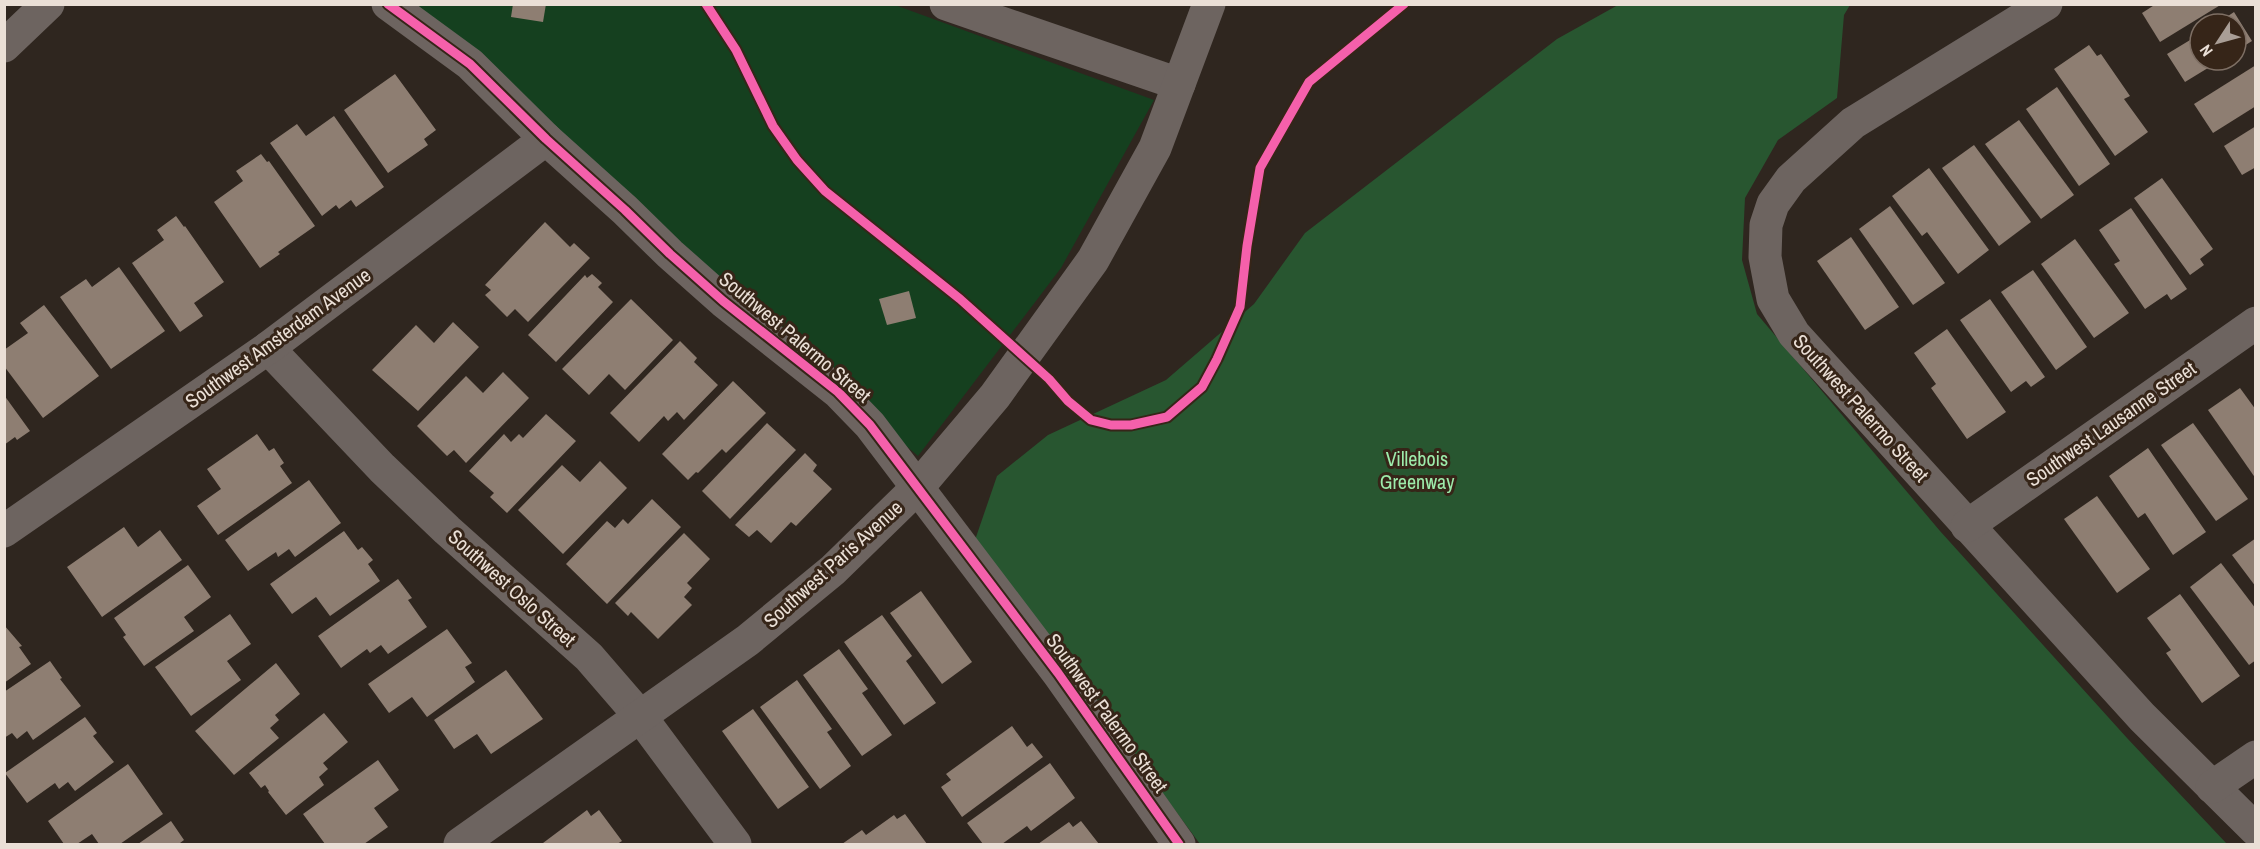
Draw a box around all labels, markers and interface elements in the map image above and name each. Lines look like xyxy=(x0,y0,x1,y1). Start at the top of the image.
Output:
north arrow xyxy=(2188,12,2248,72)
text: N xyxy=(2194,41,2218,61)
street label: Southwest Amsterdam Avenue xyxy=(180,261,376,414)
street label: Southwest Palermo Street xyxy=(714,265,877,408)
street label: Southwest Palermo Street xyxy=(1788,328,1935,488)
street label: Southwest Lausanne Street xyxy=(2020,354,2201,492)
park label: Villebois Greenway xyxy=(1380,445,1455,495)
street label: Southwest Paris Avenue xyxy=(757,494,908,633)
street label: Southwest Oslo Street xyxy=(443,523,582,653)
street label: Southwest Palermo Street xyxy=(1040,628,1175,798)

